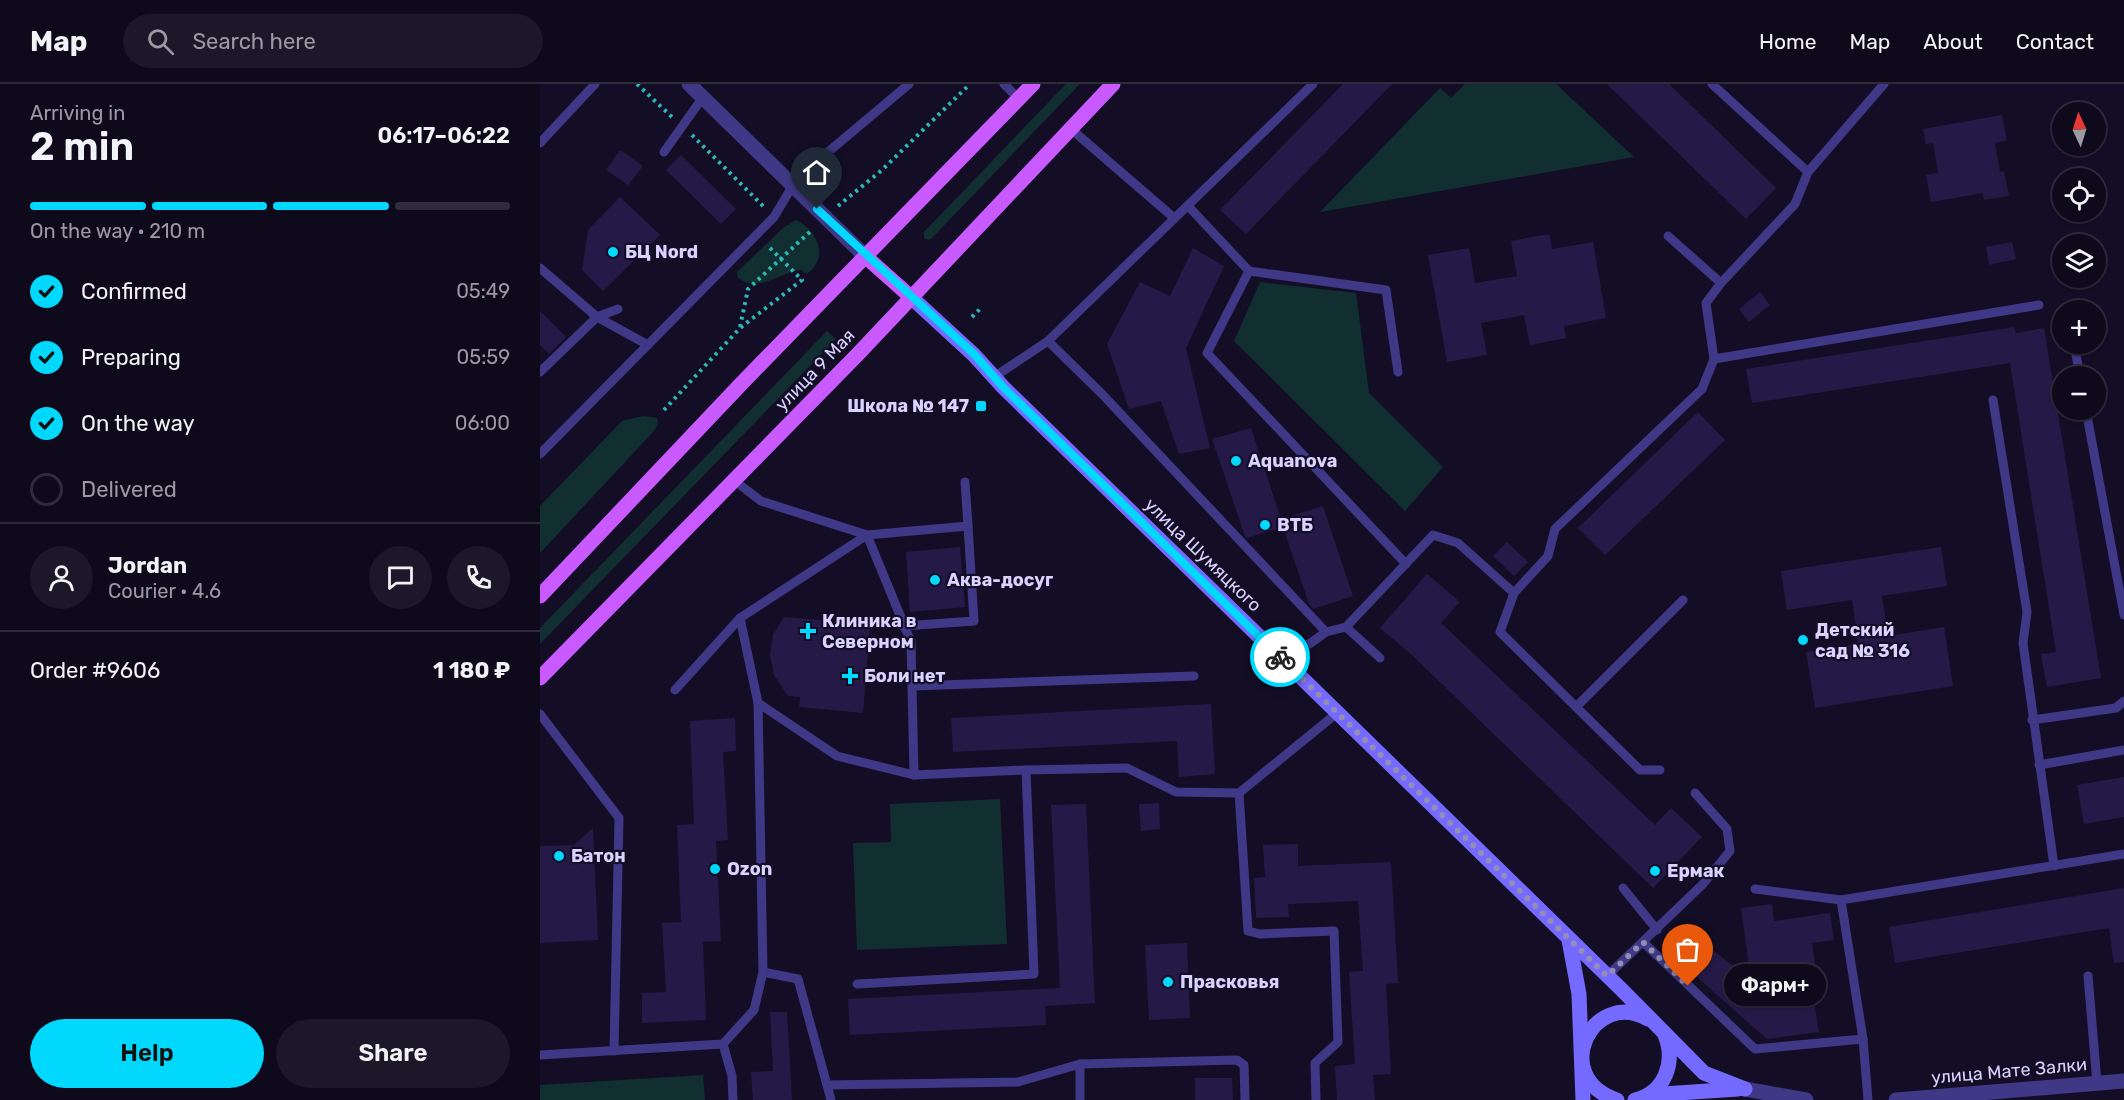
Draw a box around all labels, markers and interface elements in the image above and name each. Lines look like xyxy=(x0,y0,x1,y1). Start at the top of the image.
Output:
search box xyxy=(123,14,543,68)
text: Map xyxy=(30,25,87,58)
icon: search xyxy=(144,25,177,58)
text: Search here xyxy=(192,28,316,55)
text: Home xyxy=(1759,29,1816,54)
text: Map xyxy=(1849,29,1890,54)
text: About xyxy=(1923,29,1983,54)
text: Contact xyxy=(2016,29,2094,54)
text: Arriving in xyxy=(30,101,125,125)
north arrow xyxy=(2052,102,2106,156)
map controls xyxy=(2052,102,2106,420)
text: 06:17–06:22 xyxy=(377,122,510,149)
text: 2 min xyxy=(30,124,134,170)
pin xyxy=(791,147,842,209)
icon: home xyxy=(800,156,833,189)
button: locate xyxy=(2052,168,2106,222)
text: On the way · 210 m xyxy=(30,219,205,243)
button: layers xyxy=(2052,234,2106,288)
place label: БЦ Nord xyxy=(625,241,698,263)
marker: БЦ Nord xyxy=(606,245,620,259)
icon: check xyxy=(30,275,63,308)
text: Confirmed xyxy=(81,278,187,305)
text: 05:49 xyxy=(456,279,510,303)
button: + xyxy=(2052,300,2106,354)
street label: улица 9 Мая xyxy=(771,324,859,416)
icon: check xyxy=(30,341,63,374)
text: Preparing xyxy=(81,344,181,371)
text: 05:59 xyxy=(457,345,510,369)
button: − xyxy=(2052,366,2106,420)
place label: Школа № 147 xyxy=(847,395,969,417)
marker: Школа № 147 xyxy=(974,399,988,413)
icon: check xyxy=(30,407,63,440)
text: On the way xyxy=(81,410,195,437)
text: 06:00 xyxy=(455,411,510,435)
place label: Aquanova xyxy=(1248,450,1337,472)
marker: Aquanova xyxy=(1229,454,1243,468)
text: Delivered xyxy=(81,476,177,503)
street label: улица Шумяцкого xyxy=(1140,494,1266,616)
place label: ВТБ xyxy=(1277,514,1313,536)
marker: ВТБ xyxy=(1258,518,1272,532)
button: person xyxy=(30,546,93,609)
button: chat xyxy=(369,546,432,609)
button: phone xyxy=(447,546,510,609)
text: Jordan xyxy=(108,552,187,579)
place label: Аква-досуг xyxy=(947,569,1053,591)
marker: Аква-досуг xyxy=(928,573,942,587)
text: Courier · 4.6 xyxy=(108,579,221,603)
place label: Клиника в Северном xyxy=(822,610,917,653)
place label: Детский сад № 316 xyxy=(1815,619,1910,662)
marker: Клиника в Северном xyxy=(799,622,817,640)
courier xyxy=(1250,627,1310,687)
marker: Детский сад № 316 xyxy=(1796,633,1810,647)
icon: bike xyxy=(1264,641,1297,674)
text: Order #9606 xyxy=(30,657,160,684)
text: 1 180 ₽ xyxy=(433,657,510,684)
place label: Боли нет xyxy=(864,665,945,687)
marker: Боли нет xyxy=(841,667,859,685)
place label: Батон xyxy=(571,845,626,867)
marker: Батон xyxy=(552,849,566,863)
place label: Ozon xyxy=(727,858,772,880)
place label: Ермак xyxy=(1667,860,1725,882)
marker: Ozon xyxy=(708,862,722,876)
marker: Ермак xyxy=(1648,864,1662,878)
pin xyxy=(1662,924,1713,986)
icon: bag xyxy=(1671,933,1704,966)
callout: Фарм+ xyxy=(1724,965,1826,1007)
place label: Прасковья xyxy=(1180,971,1279,993)
text: Фарм+ xyxy=(1741,973,1809,997)
marker: Прасковья xyxy=(1161,975,1175,989)
button: Help xyxy=(30,1019,264,1088)
button: Share xyxy=(276,1019,510,1088)
street label: улица Мате Залки xyxy=(1930,1053,2088,1089)

